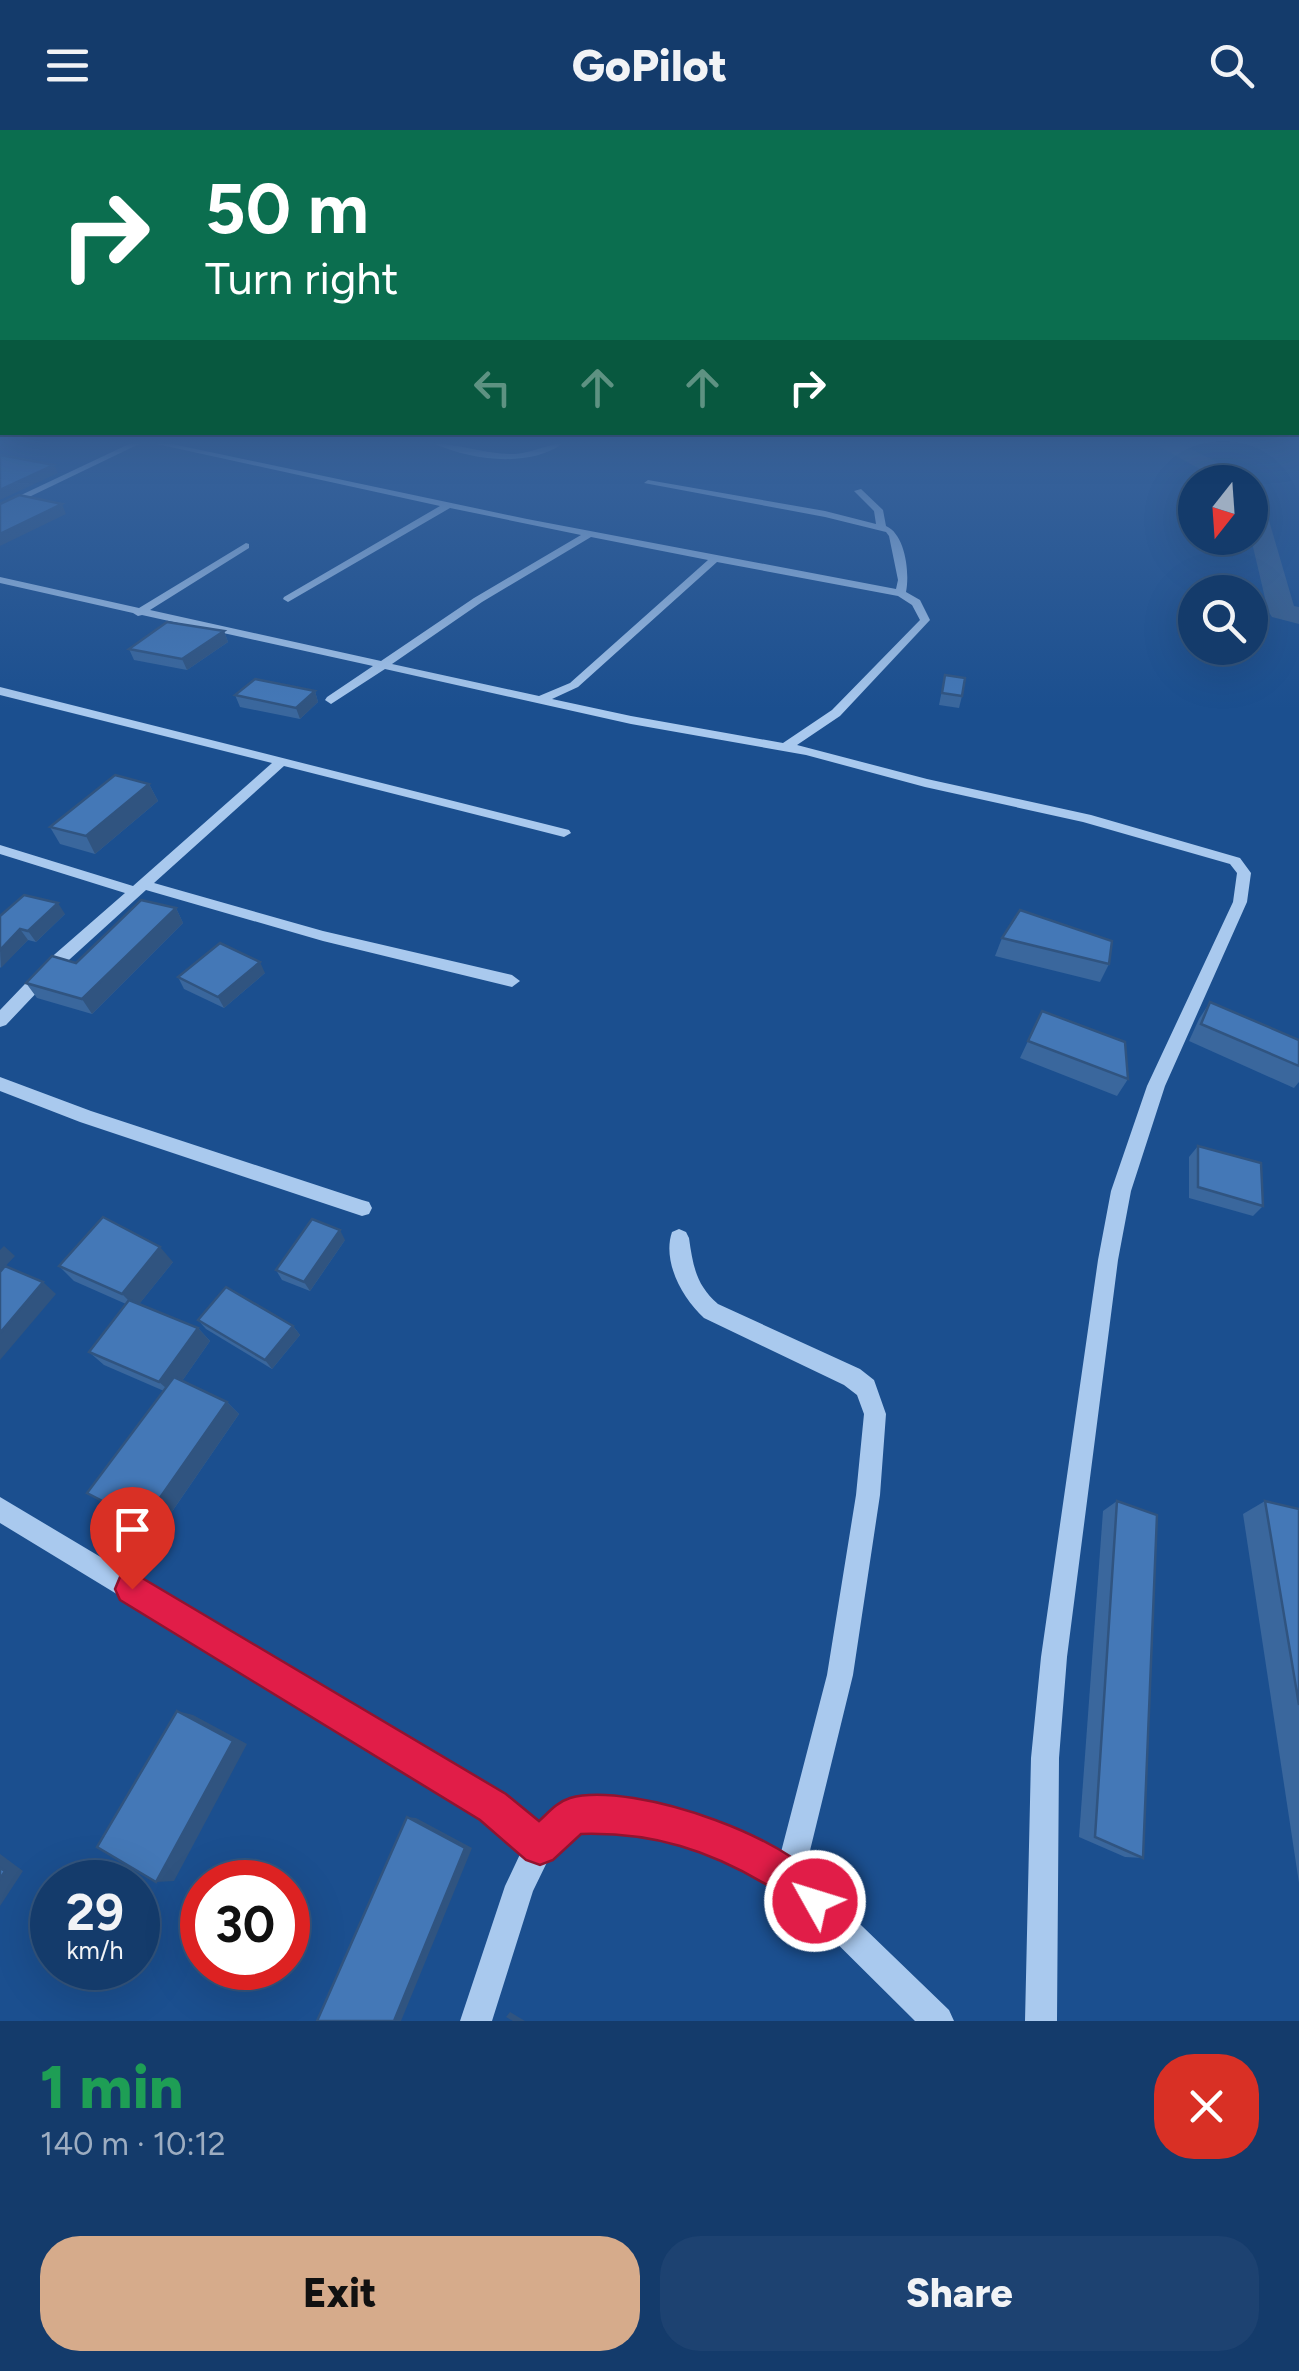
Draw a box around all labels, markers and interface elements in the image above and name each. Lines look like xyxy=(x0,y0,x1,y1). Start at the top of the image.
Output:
icon: menu xyxy=(40,38,95,93)
text: GoPilot xyxy=(572,38,727,92)
icon: search xyxy=(1204,38,1259,93)
text: 50 m xyxy=(205,166,369,251)
icon: right xyxy=(40,170,170,300)
text: Turn right xyxy=(205,251,398,305)
icon: left xyxy=(465,360,520,415)
icon: ahead xyxy=(570,360,625,415)
icon: ahead xyxy=(675,360,730,415)
icon: right xyxy=(780,360,835,415)
north arrow xyxy=(1178,465,1268,555)
map controls xyxy=(1178,465,1268,665)
button: search xyxy=(1178,575,1268,665)
pin xyxy=(90,1487,175,1590)
icon: arrive xyxy=(105,1502,160,1557)
position arrow xyxy=(763,1849,867,1953)
speed limit sign: 30 xyxy=(180,1860,310,1990)
text: 29 xyxy=(66,1882,124,1943)
text: km/h xyxy=(66,1935,124,1965)
text: 1 min xyxy=(40,2051,183,2123)
button: close xyxy=(1154,2054,1259,2159)
text: 140 m · 10:12 xyxy=(40,2125,226,2163)
button: Exit xyxy=(40,2236,640,2351)
button: Share xyxy=(660,2236,1259,2351)

